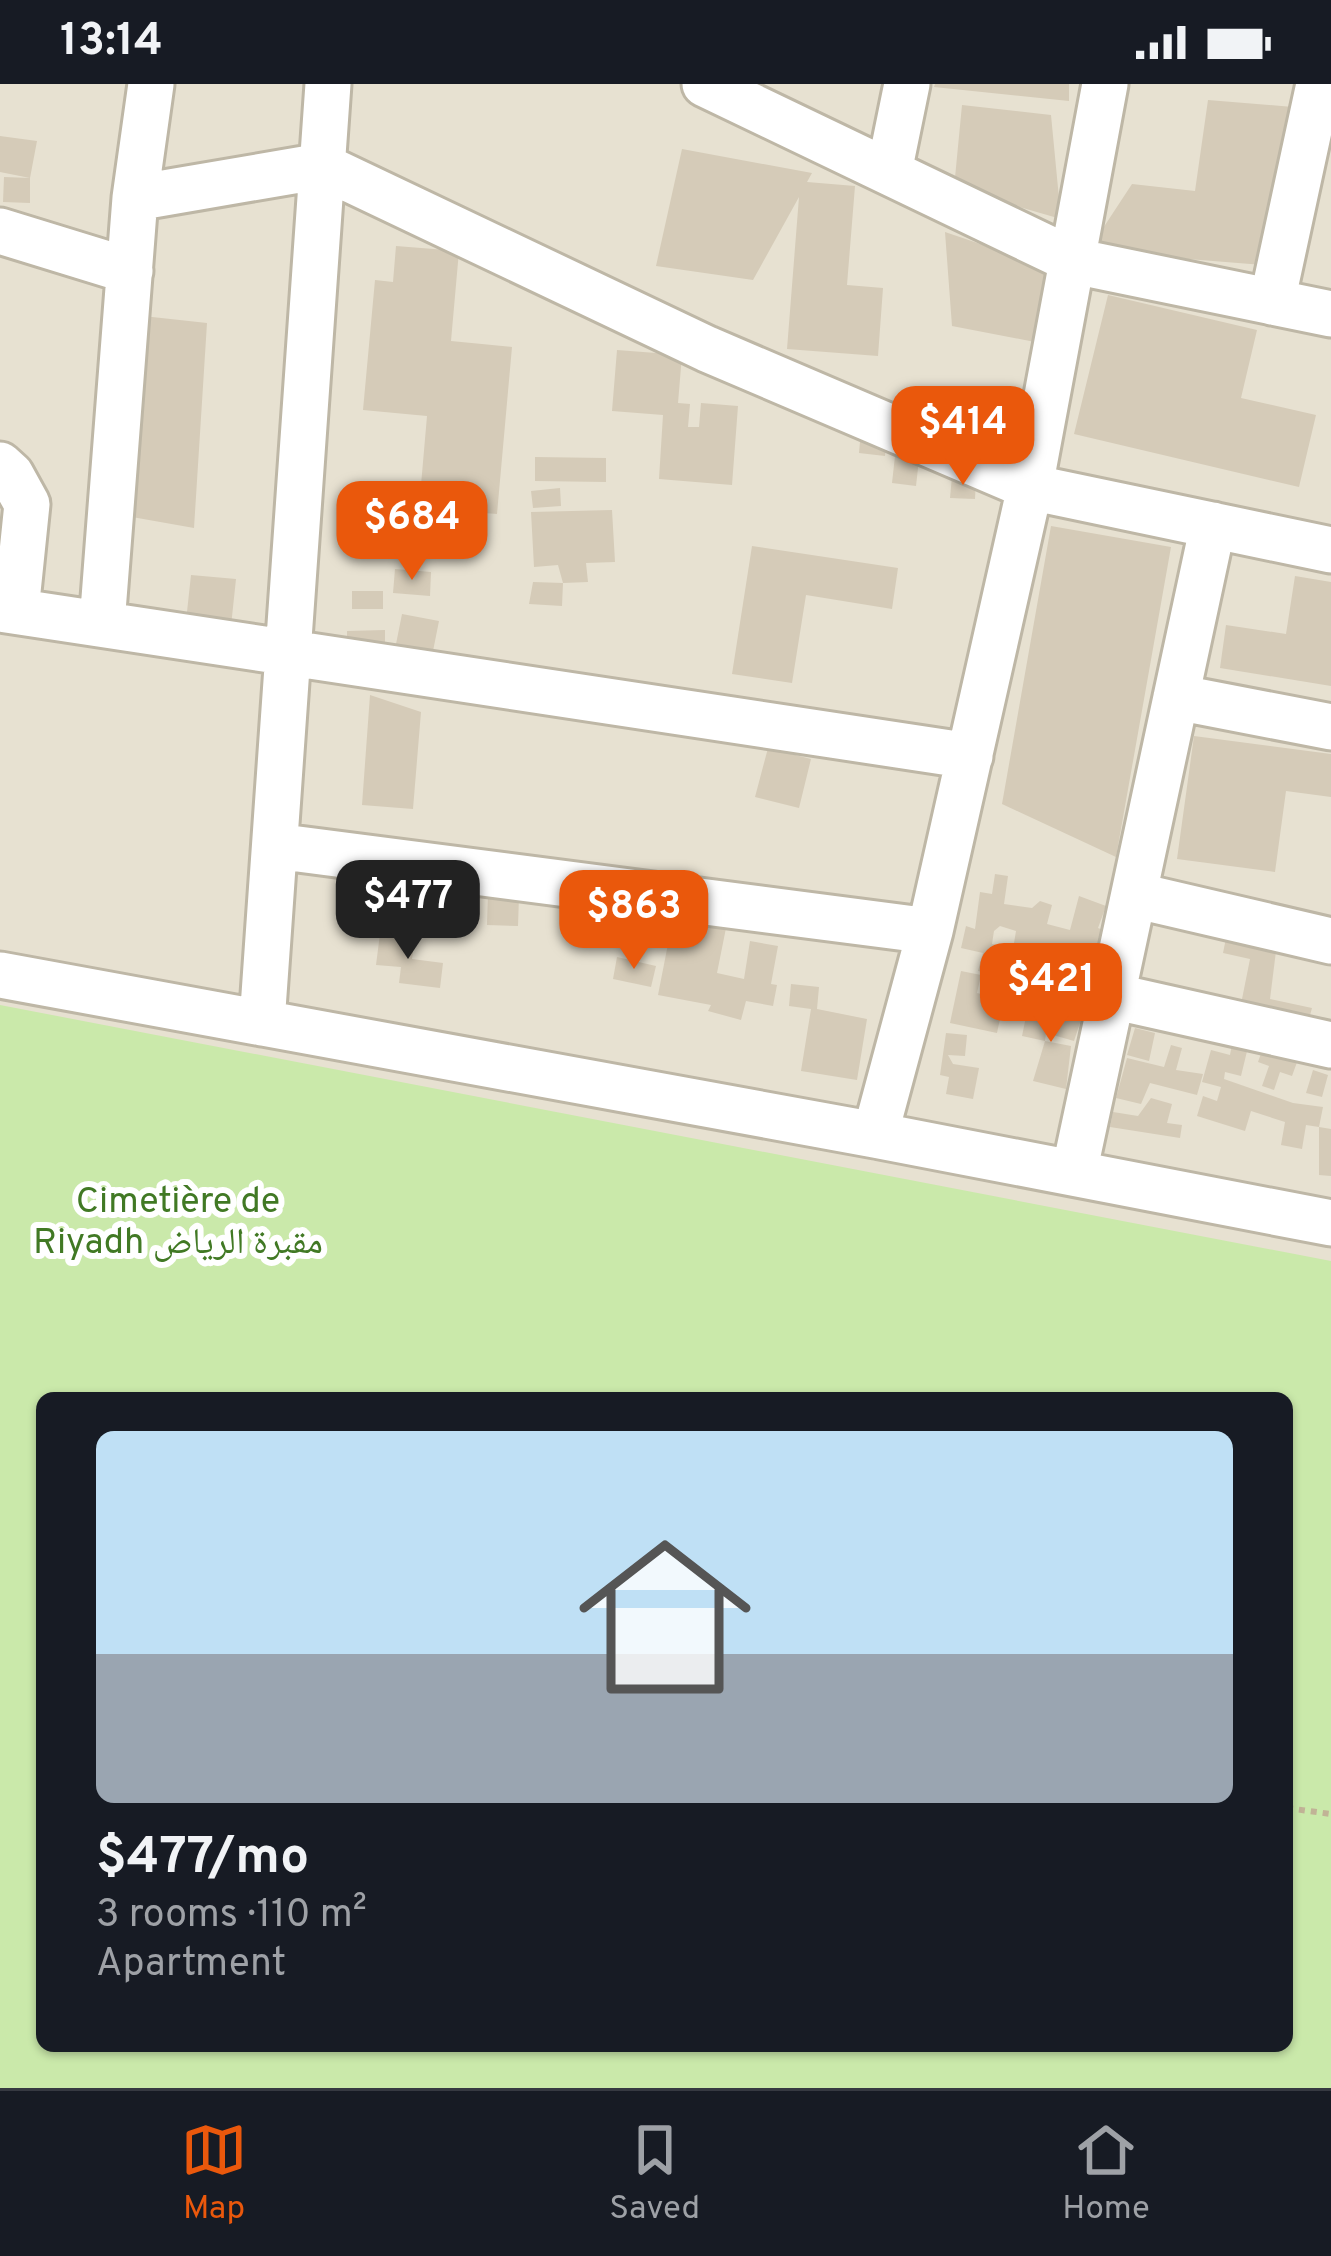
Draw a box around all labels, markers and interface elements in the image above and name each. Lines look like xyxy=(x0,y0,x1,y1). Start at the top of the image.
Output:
text: 13:14 xyxy=(60,14,163,71)
pin: $414 xyxy=(892,386,1034,488)
text: $414 xyxy=(918,400,1008,449)
pin: $684 xyxy=(341,481,483,583)
text: $684 xyxy=(363,495,461,544)
pin: $477 xyxy=(337,860,479,962)
pin: $863 xyxy=(563,870,705,972)
text: $477 xyxy=(363,874,453,923)
text: $863 xyxy=(586,884,682,933)
pin: $421 xyxy=(980,943,1122,1045)
text: $421 xyxy=(1007,957,1095,1006)
park label: Cimetière de Riyadh مقبرة الرياض xyxy=(33,1180,323,1267)
icon: home xyxy=(557,1509,773,1725)
text: $477/mo xyxy=(96,1827,309,1892)
text: 3 rooms · 110 m² xyxy=(96,1892,367,1941)
text: Apartment xyxy=(96,1941,286,1990)
tab: Map xyxy=(181,2117,247,2231)
tab: Saved xyxy=(609,2117,700,2231)
tab: Home xyxy=(1062,2117,1150,2231)

